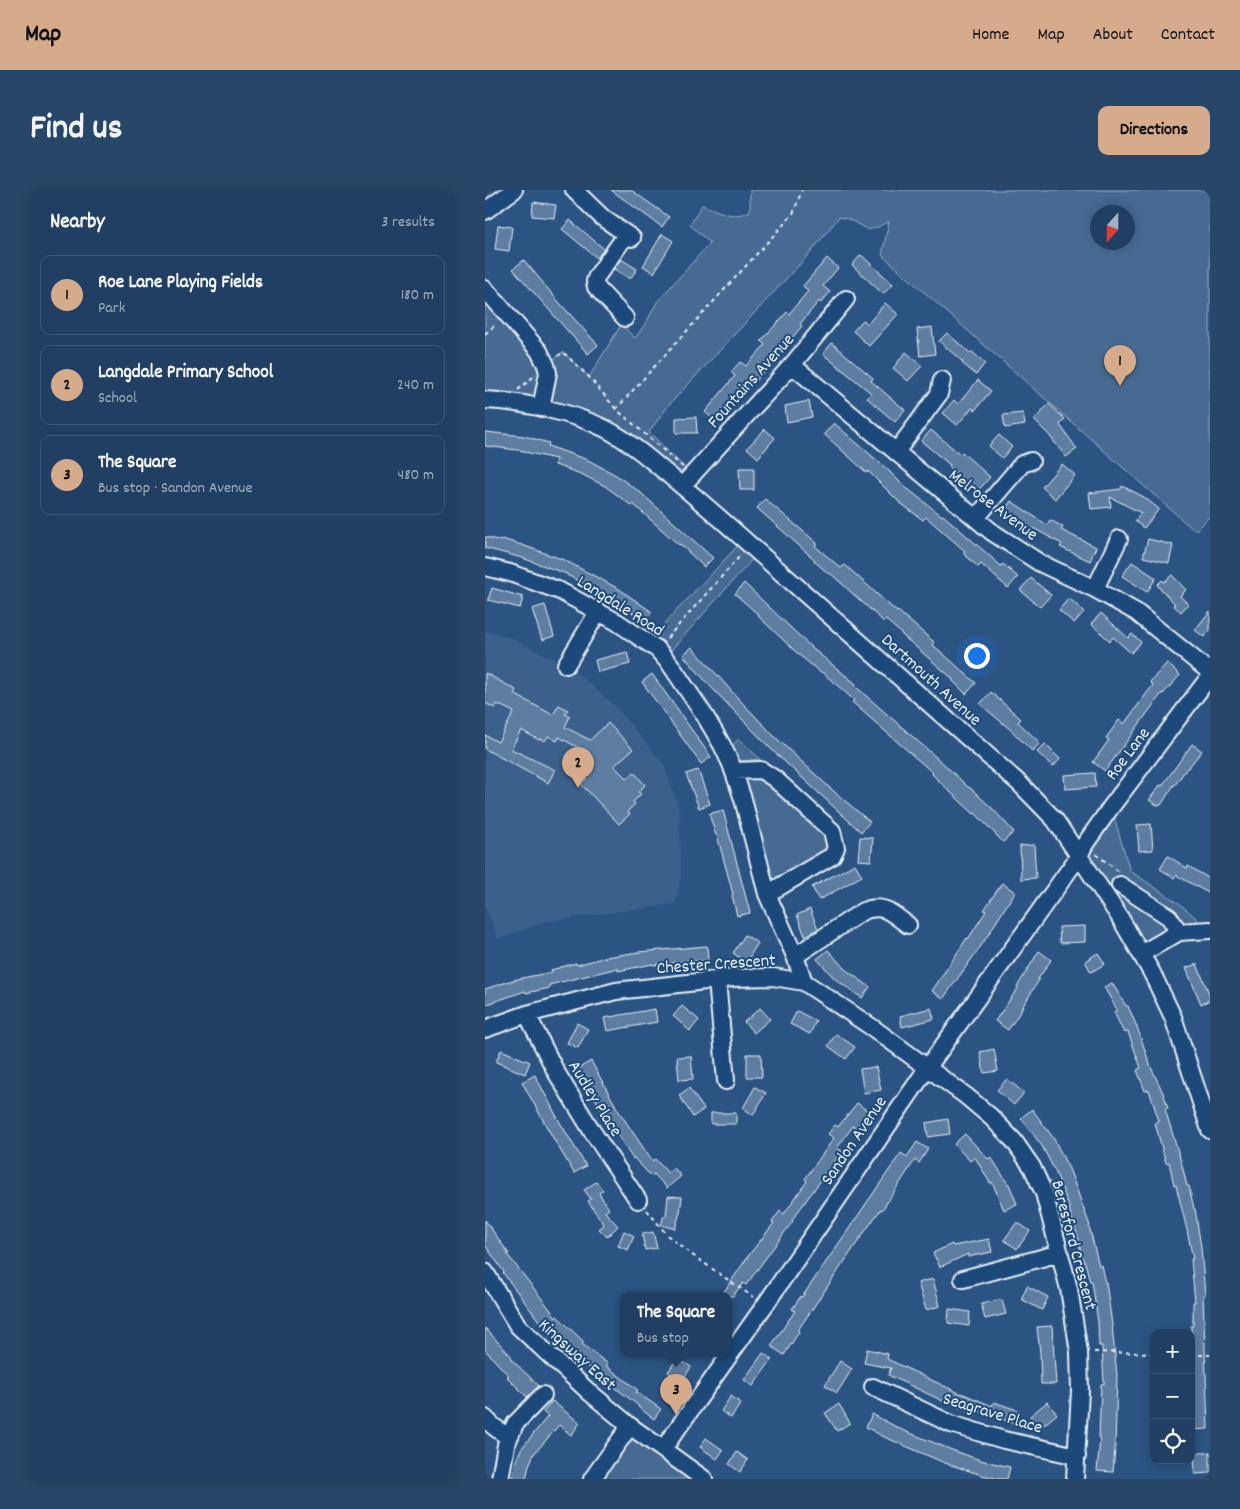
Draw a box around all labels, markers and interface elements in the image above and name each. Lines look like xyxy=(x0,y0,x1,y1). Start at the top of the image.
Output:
text: Map xyxy=(25,18,61,52)
text: Home xyxy=(972,23,1009,48)
text: Map xyxy=(1037,23,1065,48)
text: About xyxy=(1093,23,1133,48)
text: Contact xyxy=(1161,23,1215,48)
text: Find us xyxy=(30,105,122,155)
button: Directions xyxy=(1098,106,1210,155)
north arrow xyxy=(1090,205,1135,250)
text: Nearby xyxy=(50,208,105,238)
text: 3 results xyxy=(381,211,435,234)
text: Roe Lane Playing Fields xyxy=(98,270,263,297)
text: 1 xyxy=(65,284,69,307)
text: 180 m xyxy=(401,284,434,307)
text: Park xyxy=(98,297,125,320)
street label: Fountains Avenue xyxy=(702,329,801,435)
pin: 1 xyxy=(1104,345,1136,386)
text: Langdale Primary School xyxy=(98,360,273,387)
text: 2 xyxy=(64,374,71,397)
text: 240 m xyxy=(397,374,434,397)
text: School xyxy=(98,387,137,410)
text: The Square xyxy=(98,450,176,477)
text: 3 xyxy=(63,464,71,487)
text: 480 m xyxy=(398,464,434,487)
street label: Melrose Avenue xyxy=(943,464,1043,548)
text: Bus stop · Sandon Avenue xyxy=(98,477,252,500)
street label: Langdale Road xyxy=(571,570,668,644)
street label: Dartmouth Avenue xyxy=(875,629,986,733)
your location xyxy=(964,643,990,669)
street label: Roe Lane xyxy=(1101,723,1157,786)
pin: 2 xyxy=(562,747,594,788)
street label: Chester Crescent xyxy=(656,949,777,982)
street label: Audley Place xyxy=(561,1056,627,1142)
street label: Sandon Avenue xyxy=(816,1092,894,1191)
street label: Beresford Crescent xyxy=(1043,1178,1102,1314)
popup xyxy=(620,1292,732,1357)
text: The Square xyxy=(637,1300,715,1327)
street label: Kingsway East xyxy=(532,1314,621,1398)
text: Bus stop xyxy=(637,1327,689,1350)
map controls xyxy=(1150,1329,1195,1464)
button: + xyxy=(1150,1329,1195,1374)
pin: 3 xyxy=(660,1374,692,1415)
button: − xyxy=(1150,1374,1195,1419)
street label: Seagrave Place xyxy=(939,1387,1045,1441)
button: locate xyxy=(1150,1419,1195,1464)

